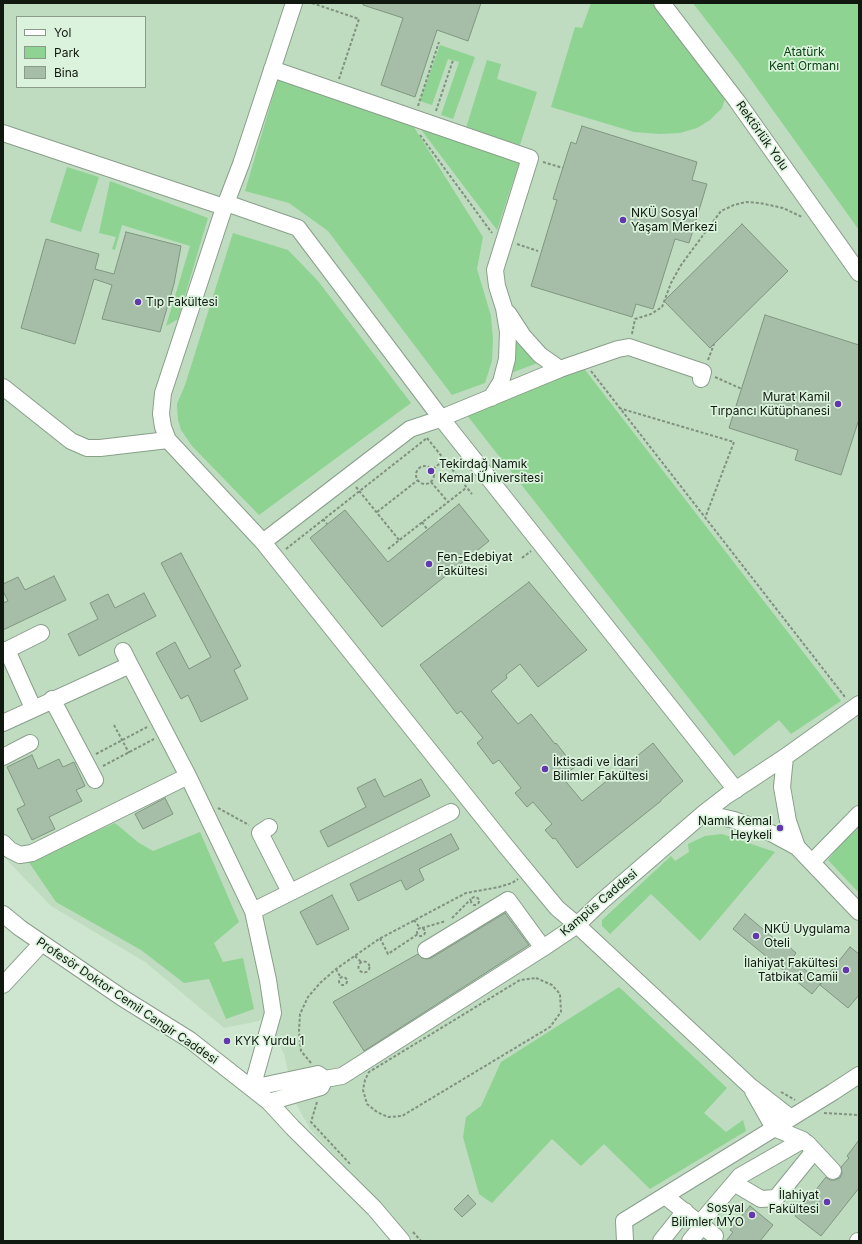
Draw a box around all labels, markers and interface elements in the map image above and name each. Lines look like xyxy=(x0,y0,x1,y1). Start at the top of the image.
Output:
legend xyxy=(16,16,146,88)
text: Yol xyxy=(54,25,71,40)
text: Park xyxy=(54,45,80,60)
park label: Atatürk Kent Ormanı xyxy=(769,45,839,73)
text: Bina xyxy=(54,65,79,80)
street label: Rektörlük Yolu xyxy=(733,99,791,173)
place label: NKÜ Sosyal Yaşam Merkezi xyxy=(631,206,717,234)
marker: NKÜ Sosyal Yaşam Merkezi xyxy=(618,215,628,225)
place label: Tıp Fakültesi xyxy=(146,295,218,309)
marker: Tıp Fakültesi xyxy=(133,297,143,307)
place label: Murat Kamil Tırpancı Kütüphanesi xyxy=(710,390,830,418)
marker: Murat Kamil Tırpancı Kütüphanesi xyxy=(833,399,843,409)
place label: Tekirdağ Namık Kemal Üniversitesi xyxy=(439,457,543,485)
marker: Tekirdağ Namık Kemal Üniversitesi xyxy=(426,466,436,476)
place label: Fen-Edebiyat Fakültesi xyxy=(437,550,512,578)
marker: Fen-Edebiyat Fakültesi xyxy=(424,559,434,569)
place label: İktisadi ve İdari Bilimler Fakültesi xyxy=(553,755,648,783)
marker: İktisadi ve İdari Bilimler Fakültesi xyxy=(540,764,550,774)
place label: Namık Kemal Heykeli xyxy=(698,814,772,842)
marker: Namık Kemal Heykeli xyxy=(775,823,785,833)
street label: Kampüs Caddesi xyxy=(558,867,640,939)
place label: NKÜ Uygulama Oteli xyxy=(764,922,850,950)
marker: NKÜ Uygulama Oteli xyxy=(751,931,761,941)
street label: Profesör Doktor Cemil Cangir Caddesi xyxy=(34,935,220,1067)
place label: İlahiyat Fakültesi Tatbikat Camii xyxy=(744,956,838,984)
marker: İlahiyat Fakültesi Tatbikat Camii xyxy=(841,965,851,975)
place label: KYK Yurdu 1 xyxy=(235,1034,304,1048)
marker: KYK Yurdu 1 xyxy=(222,1036,232,1046)
place label: İlahiyat Fakültesi xyxy=(769,1188,819,1216)
marker: İlahiyat Fakültesi xyxy=(822,1197,832,1207)
place label: Sosyal Bilimler MYO xyxy=(671,1201,744,1229)
marker: Sosyal Bilimler MYO xyxy=(747,1210,757,1220)

